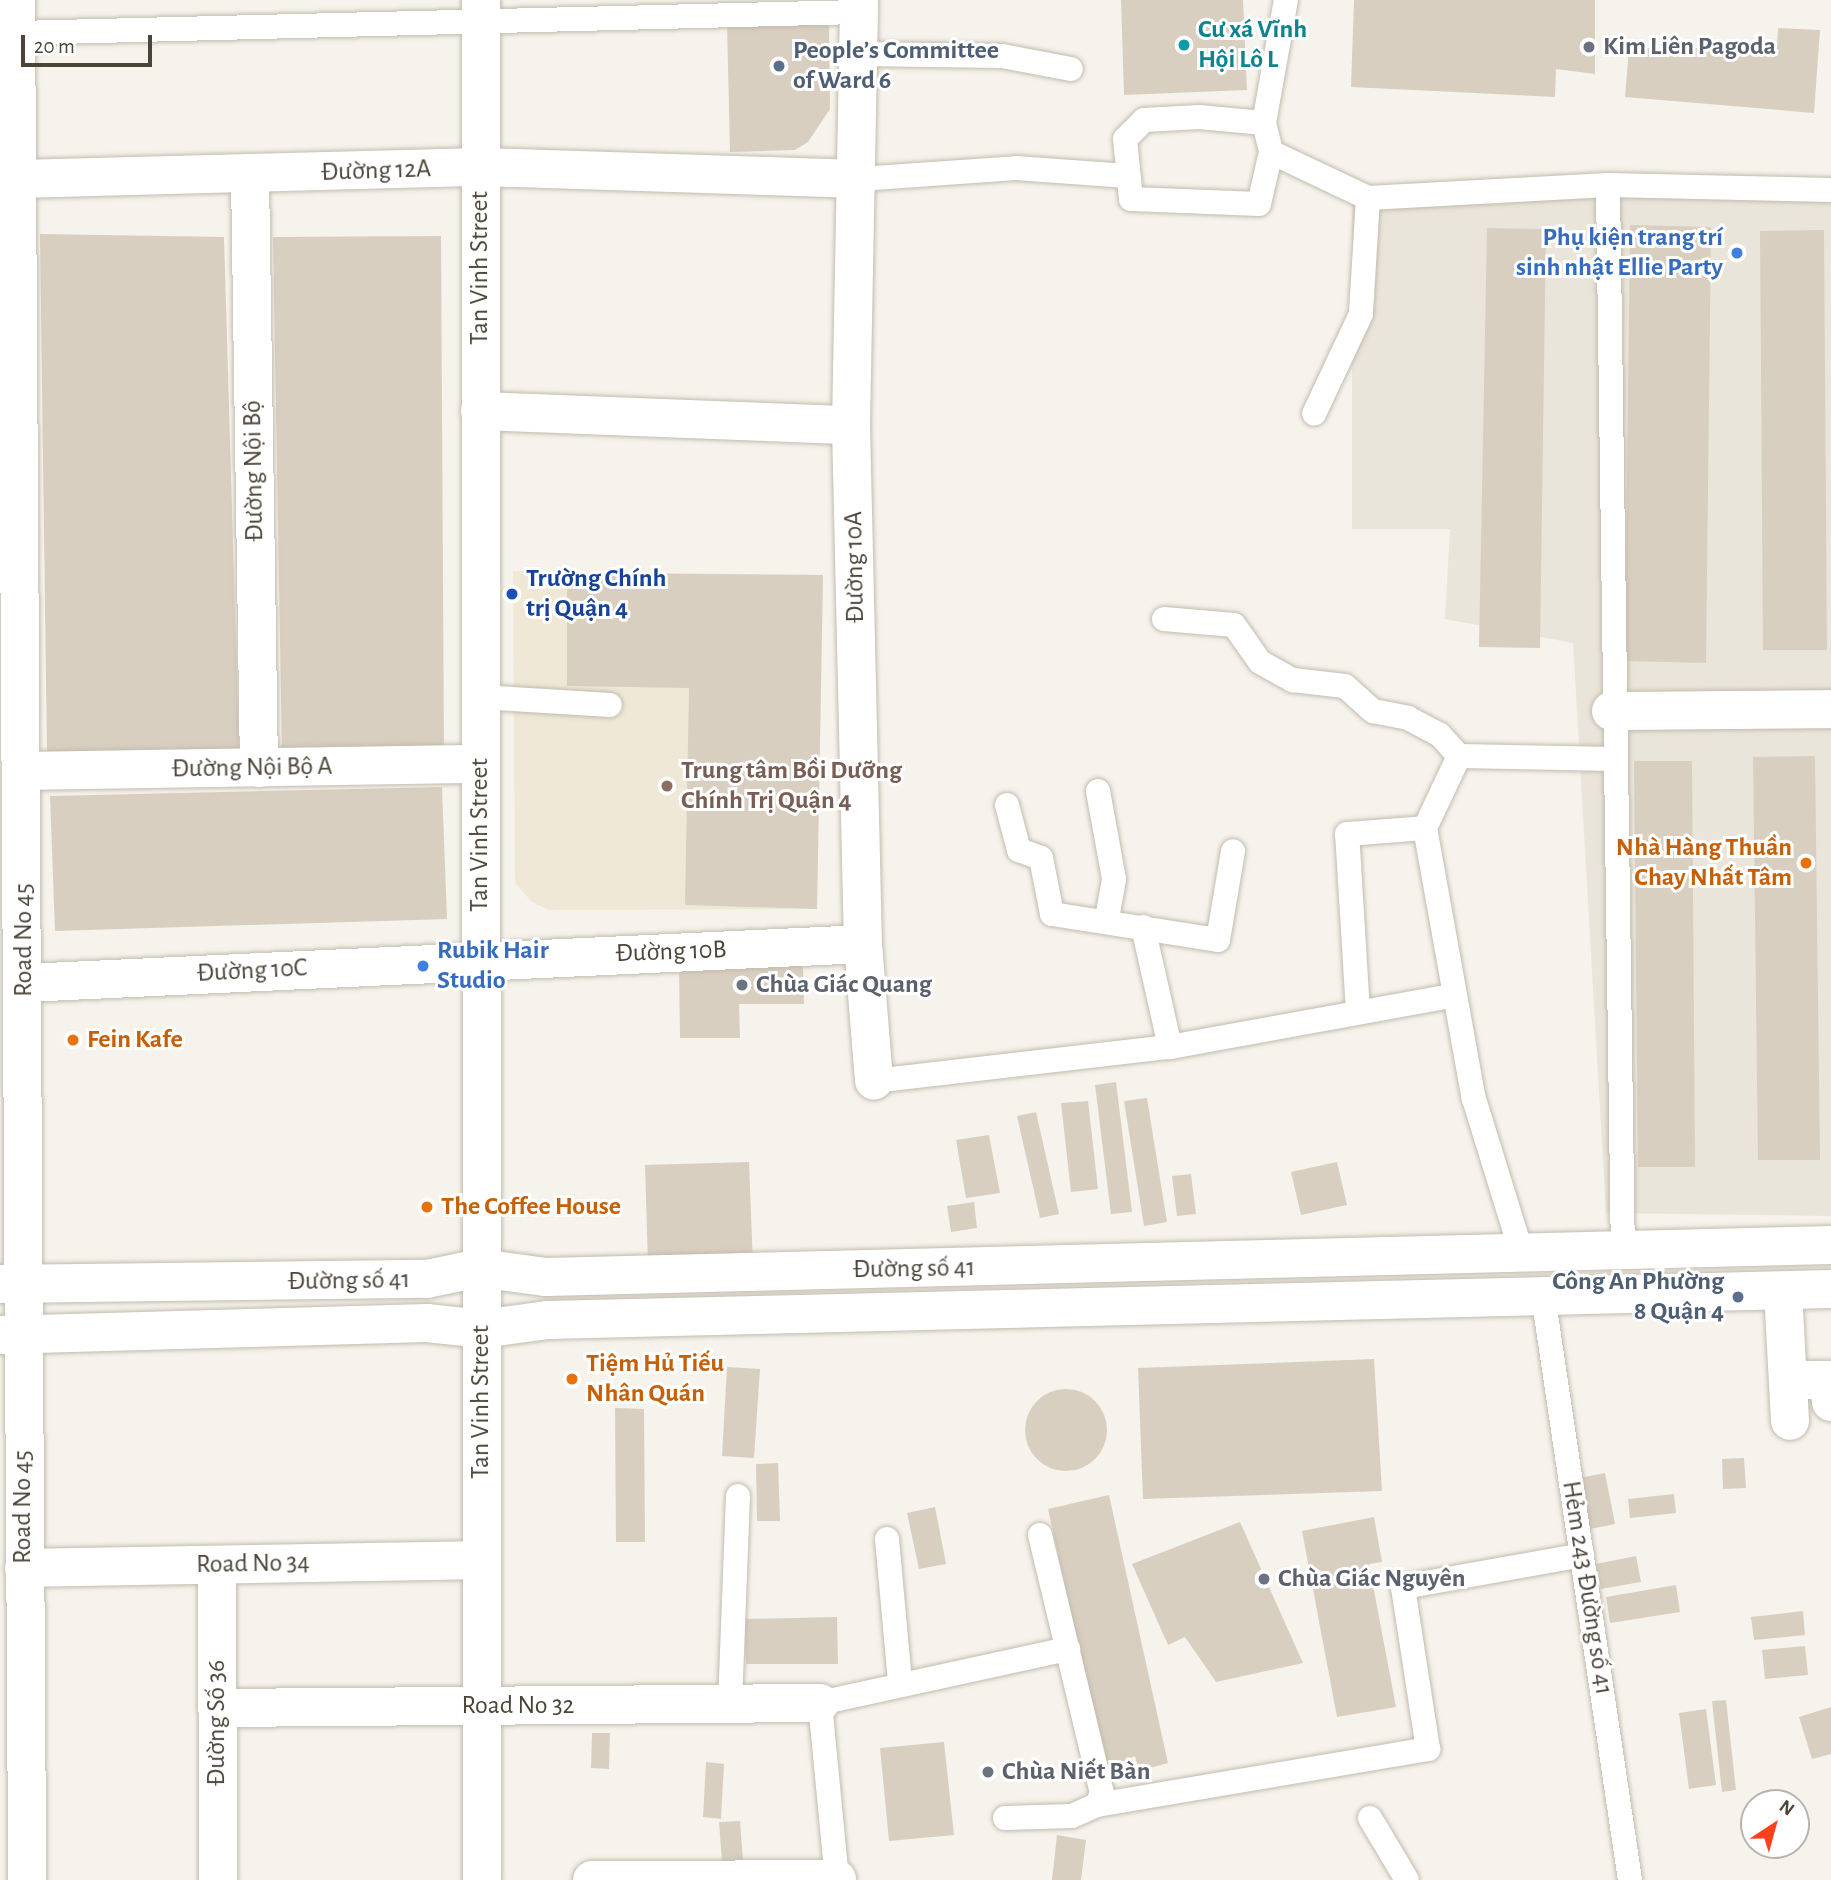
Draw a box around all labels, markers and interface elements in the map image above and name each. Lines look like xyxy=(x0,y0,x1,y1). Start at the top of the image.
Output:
place label: Cư xá Vĩnh Hội Lô L xyxy=(1198,14,1307,76)
scale bar xyxy=(24,21,156,65)
place label: Kim Liên Pagoda xyxy=(1603,31,1776,63)
place label: People’s Committee of Ward 6 xyxy=(793,35,999,96)
text: 20 m xyxy=(34,36,75,57)
marker: Cư xá Vĩnh Hội Lô L xyxy=(1176,37,1192,53)
marker: Kim Liên Pagoda xyxy=(1581,39,1597,55)
marker: People’s Committee of Ward 6 xyxy=(771,58,787,74)
street label: Đường 12A xyxy=(320,153,432,189)
street label: Tan Vinh Street xyxy=(464,191,496,345)
place label: Phụ kiện trang trí sinh nhật Ellie Party xyxy=(1516,222,1723,284)
marker: Phụ kiện trang trí sinh nhật Ellie Party xyxy=(1729,245,1745,261)
street label: Đường Nội Bộ xyxy=(237,400,271,542)
street label: Đường 10A xyxy=(838,511,872,623)
place label: Trường Chính trị Quận 4 xyxy=(526,563,666,624)
marker: Trường Chính trị Quận 4 xyxy=(504,586,520,602)
street label: Đường Nội Bộ A xyxy=(171,751,333,785)
place label: Trung tâm Bồi Dưỡng Chính Trị Quận 4 xyxy=(681,755,902,816)
street label: Tan Vinh Street xyxy=(464,758,496,912)
marker: Trung tâm Bồi Dưỡng Chính Trị Quận 4 xyxy=(659,778,675,794)
place label: Nhà Hàng Thuần Chay Nhất Tâm xyxy=(1616,832,1792,894)
marker: Nhà Hàng Thuần Chay Nhất Tâm xyxy=(1798,855,1814,871)
street label: Road No 45 xyxy=(8,883,40,997)
street label: Đường 10B xyxy=(615,934,727,970)
place label: Rubik Hair Studio xyxy=(437,935,549,996)
street label: Đường 10C xyxy=(196,953,308,989)
marker: Rubik Hair Studio xyxy=(415,958,431,974)
place label: Chùa Giác Quang xyxy=(756,969,932,1001)
marker: Chùa Giác Quang xyxy=(734,977,750,993)
place label: Fein Kafe xyxy=(87,1024,183,1056)
marker: Fein Kafe xyxy=(65,1032,81,1048)
place label: The Coffee House xyxy=(441,1191,621,1223)
marker: The Coffee House xyxy=(419,1199,435,1215)
street label: Đường số 41 xyxy=(852,1252,976,1286)
street label: Đường số 41 xyxy=(287,1264,411,1298)
place label: Công An Phường 8 Quận 4 xyxy=(1552,1266,1724,1328)
marker: Công An Phường 8 Quận 4 xyxy=(1730,1289,1746,1305)
street label: Tan Vinh Street xyxy=(465,1325,497,1479)
place label: Tiệm Hủ Tiếu Nhân Quán xyxy=(586,1348,724,1410)
marker: Tiệm Hủ Tiếu Nhân Quán xyxy=(564,1371,580,1387)
street label: Road No 45 xyxy=(7,1450,39,1564)
street label: Hẻm 243 Đường số 41 xyxy=(1555,1479,1619,1697)
street label: Road No 34 xyxy=(196,1547,310,1581)
place label: Chùa Giác Nguyên xyxy=(1278,1563,1465,1595)
marker: Chùa Giác Nguyên xyxy=(1256,1571,1272,1587)
street label: Đường Số 36 xyxy=(201,1660,233,1786)
street label: Road No 32 xyxy=(462,1690,574,1722)
place label: Chùa Niết Bàn xyxy=(1002,1756,1150,1788)
marker: Chùa Niết Bàn xyxy=(980,1764,996,1780)
north arrow xyxy=(1740,1789,1810,1859)
text: N xyxy=(1776,1797,1797,1820)

